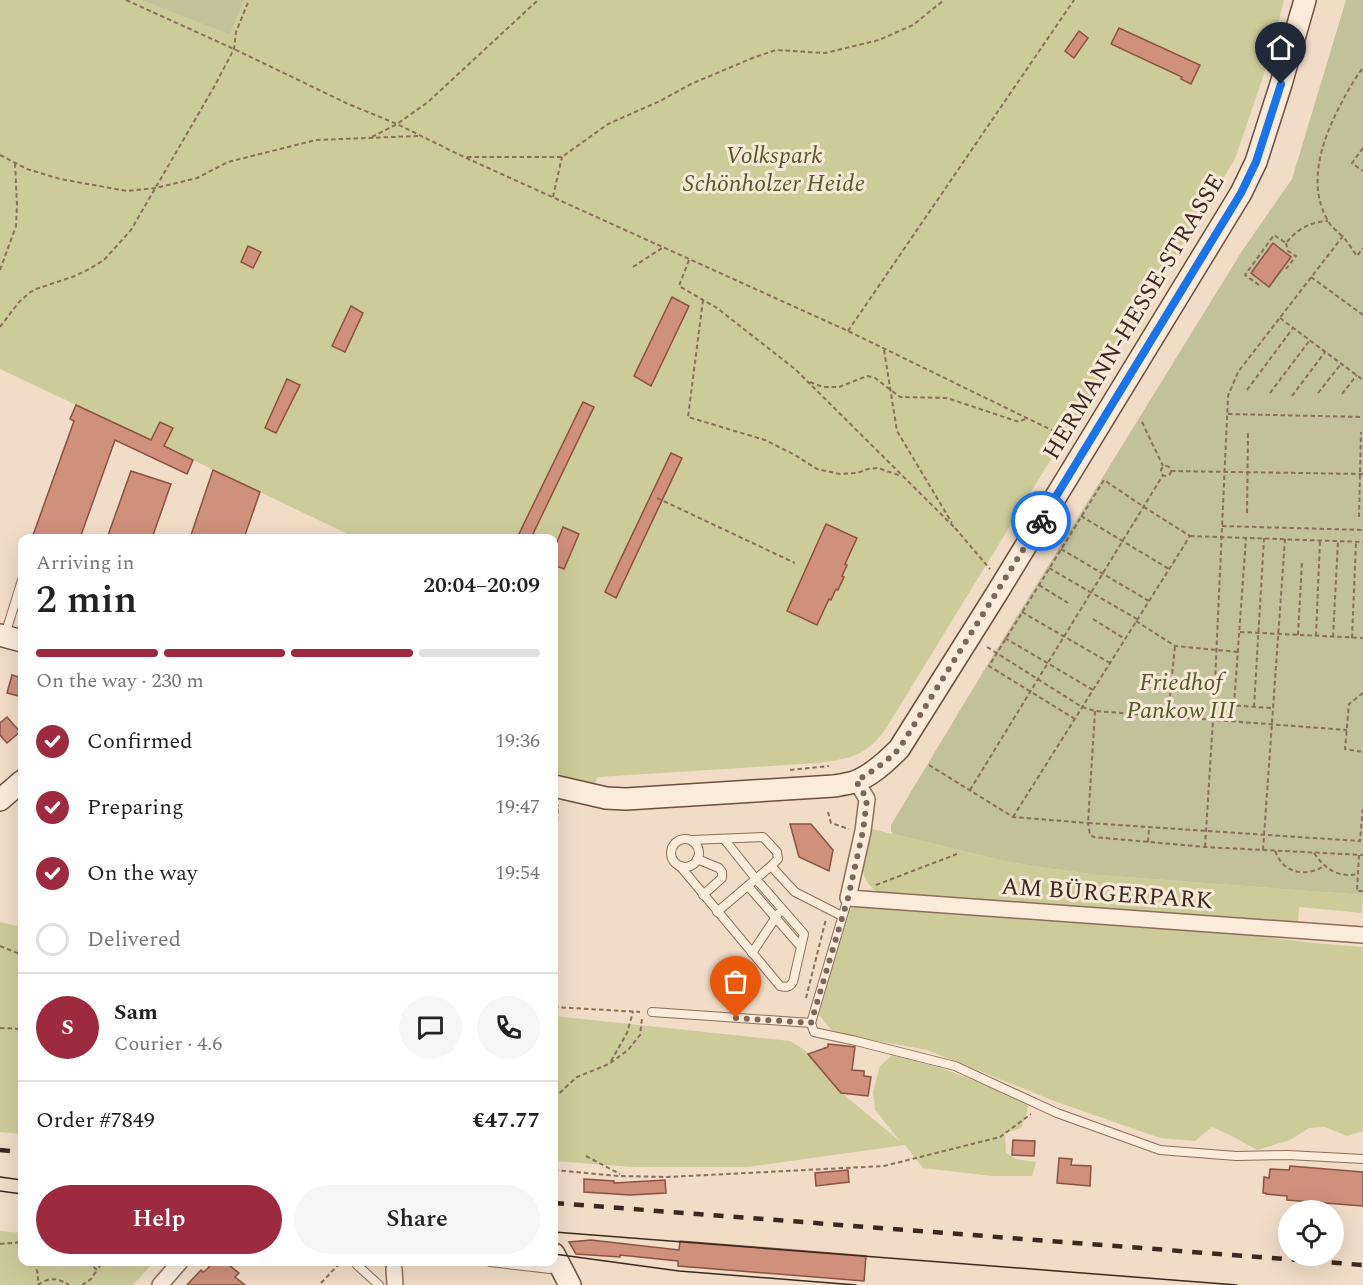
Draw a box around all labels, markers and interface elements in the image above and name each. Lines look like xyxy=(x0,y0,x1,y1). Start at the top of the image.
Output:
pin xyxy=(1255,22,1306,84)
icon: home xyxy=(1264,31,1297,64)
park label: Volkspark Schönholzer Heide xyxy=(683,138,865,202)
street label: HERMANN-HESSE-STRASSE xyxy=(1034,167,1234,467)
courier xyxy=(1011,491,1071,551)
icon: bike xyxy=(1025,505,1058,538)
text: Arriving in xyxy=(36,548,134,578)
text: 20:04–20:09 xyxy=(423,569,540,602)
text: 2 min xyxy=(36,571,137,630)
park label: Friedhof Pankow III xyxy=(1126,665,1236,729)
text: On the way · 230 m xyxy=(36,666,204,696)
icon: check xyxy=(36,725,69,758)
text: Confirmed xyxy=(87,725,193,758)
text: 19:36 xyxy=(495,726,540,756)
icon: check xyxy=(36,791,69,824)
text: Preparing xyxy=(87,791,184,824)
text: 19:47 xyxy=(495,792,540,822)
icon: check xyxy=(36,857,69,890)
text: On the way xyxy=(87,857,198,890)
text: 19:54 xyxy=(495,858,540,888)
street label: AM BÜRGERPARK xyxy=(1000,869,1214,919)
text: Delivered xyxy=(87,923,181,956)
pin xyxy=(710,956,761,1018)
icon: bag xyxy=(719,965,752,998)
text: Sam xyxy=(114,996,158,1029)
button: chat xyxy=(399,996,462,1059)
button: phone xyxy=(477,996,540,1059)
text: S xyxy=(61,1011,74,1044)
text: Courier · 4.6 xyxy=(114,1029,222,1059)
text: Order #7849 xyxy=(36,1104,155,1137)
text: €47.77 xyxy=(472,1104,540,1137)
button: Help xyxy=(36,1185,282,1254)
button: Share xyxy=(294,1185,540,1254)
map controls xyxy=(1278,1200,1344,1266)
button: locate xyxy=(1278,1200,1344,1266)

